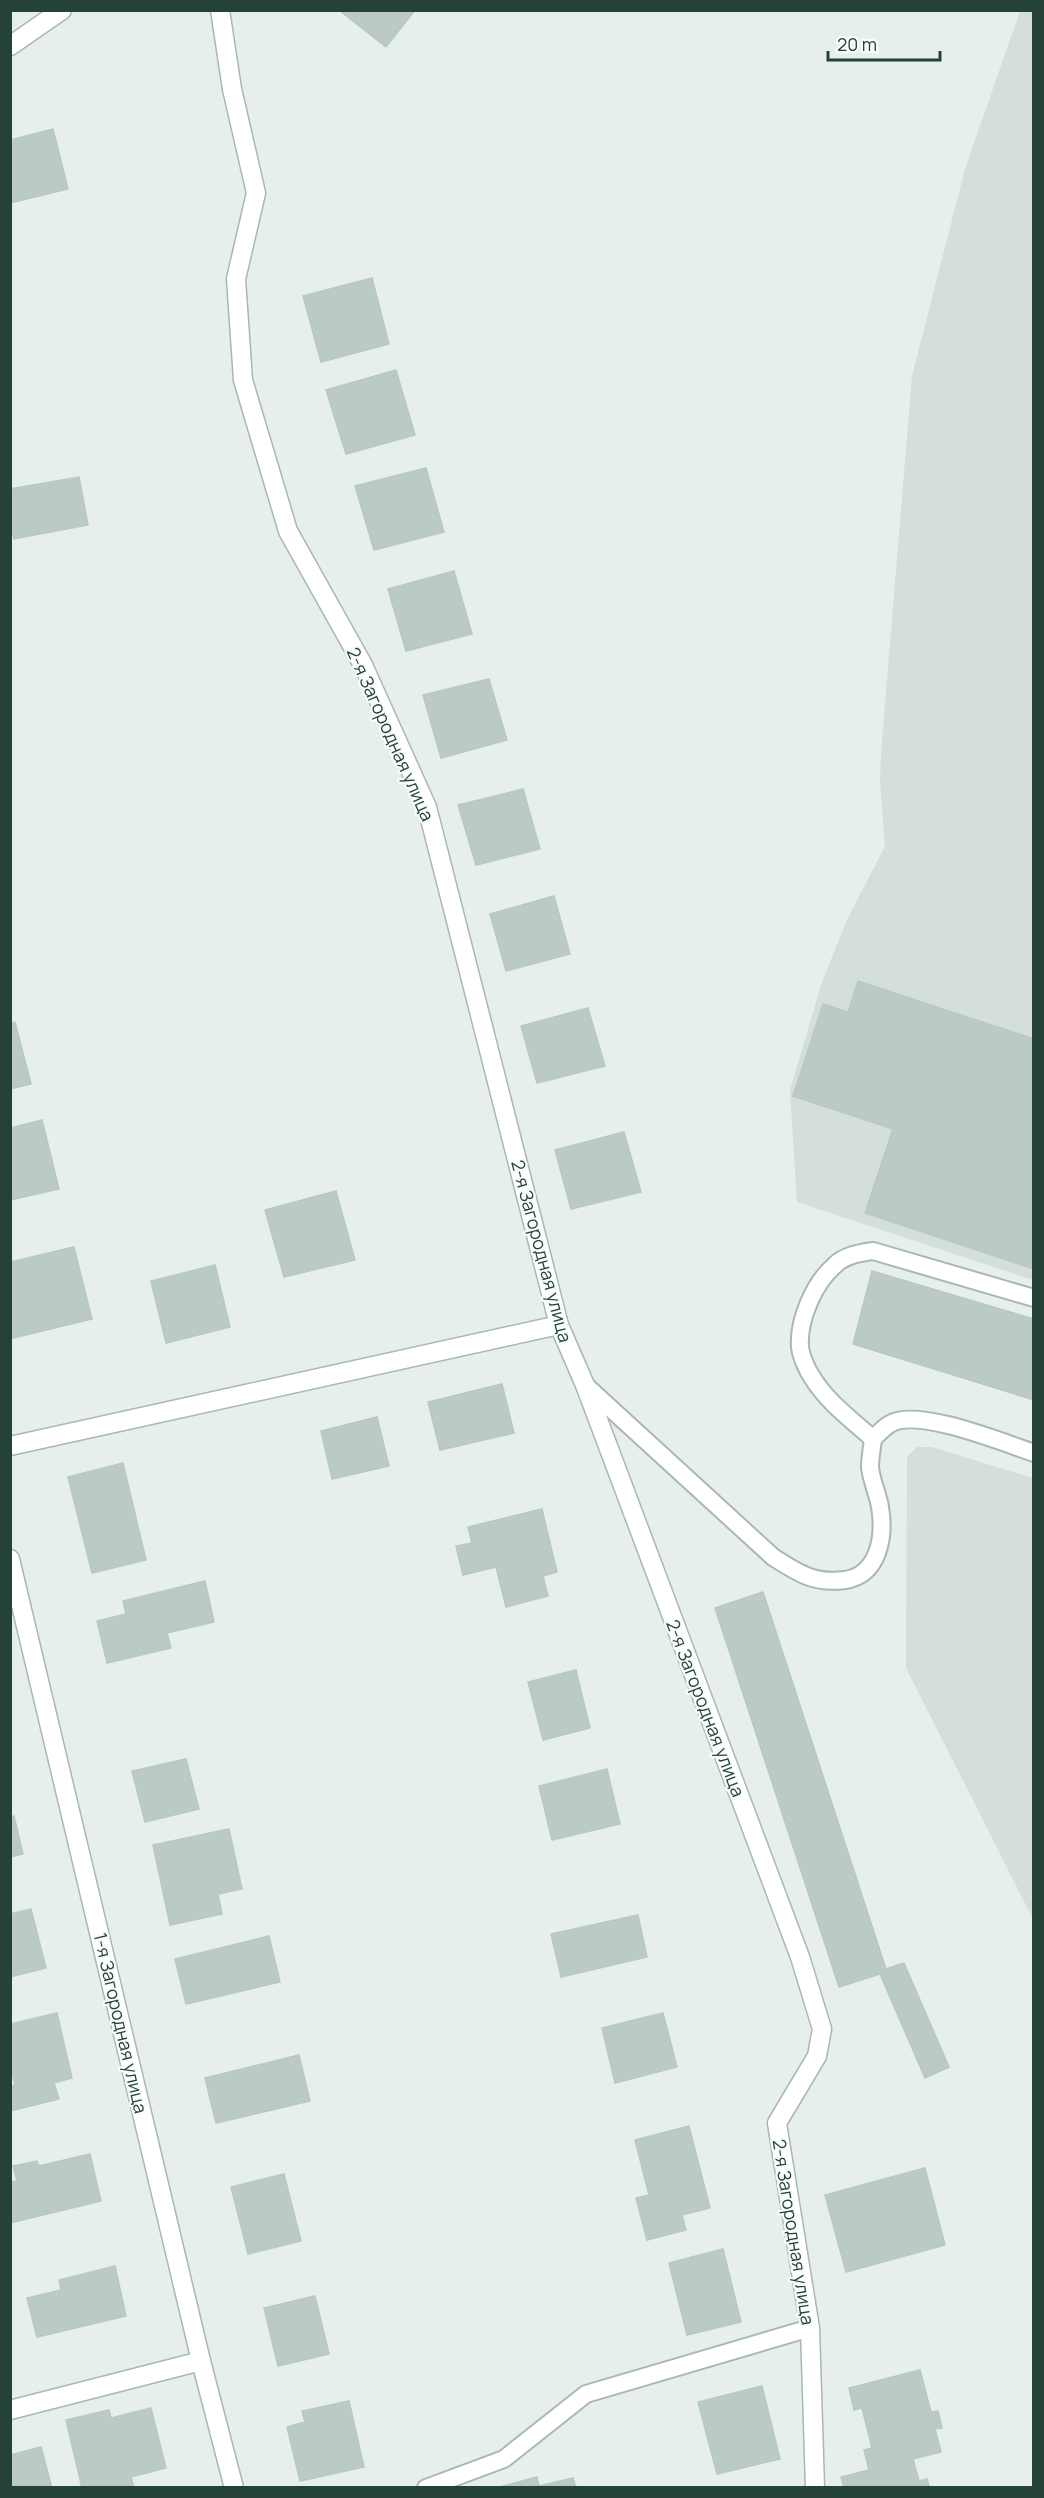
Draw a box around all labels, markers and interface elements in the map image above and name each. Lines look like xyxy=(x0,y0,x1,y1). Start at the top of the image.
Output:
scale bar xyxy=(828,24,940,62)
text: 20 m xyxy=(837,32,877,56)
street label: 2-я Загородная улица xyxy=(342,643,440,825)
street label: 2-я Загородная улица xyxy=(506,1157,578,1345)
street label: 2-я Загородная улица xyxy=(661,1616,751,1800)
street label: 1-я Загородная улица xyxy=(89,1930,153,2116)
street label: 2-я Загородная улица xyxy=(767,2137,821,2327)

